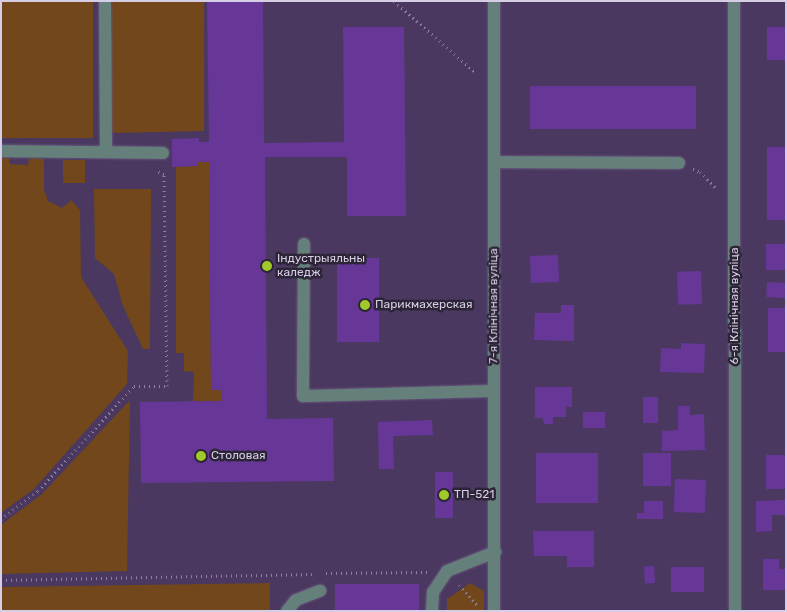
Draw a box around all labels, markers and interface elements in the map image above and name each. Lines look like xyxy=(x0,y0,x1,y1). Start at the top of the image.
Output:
street label: 6-я Клінічная вуліца xyxy=(728,247,742,365)
street label: 7-я Клінічная вуліца xyxy=(487,248,501,364)
place label: Індустрыяльны каледж xyxy=(277,252,365,280)
marker: Індустрыяльны каледж xyxy=(261,260,273,272)
place label: Парикмахерская xyxy=(375,298,472,312)
marker: Парикмахерская xyxy=(359,299,371,311)
place label: Столовая xyxy=(211,449,266,463)
marker: Столовая xyxy=(195,450,207,462)
place label: ТП-521 xyxy=(454,488,494,502)
marker: ТП-521 xyxy=(438,489,450,501)

